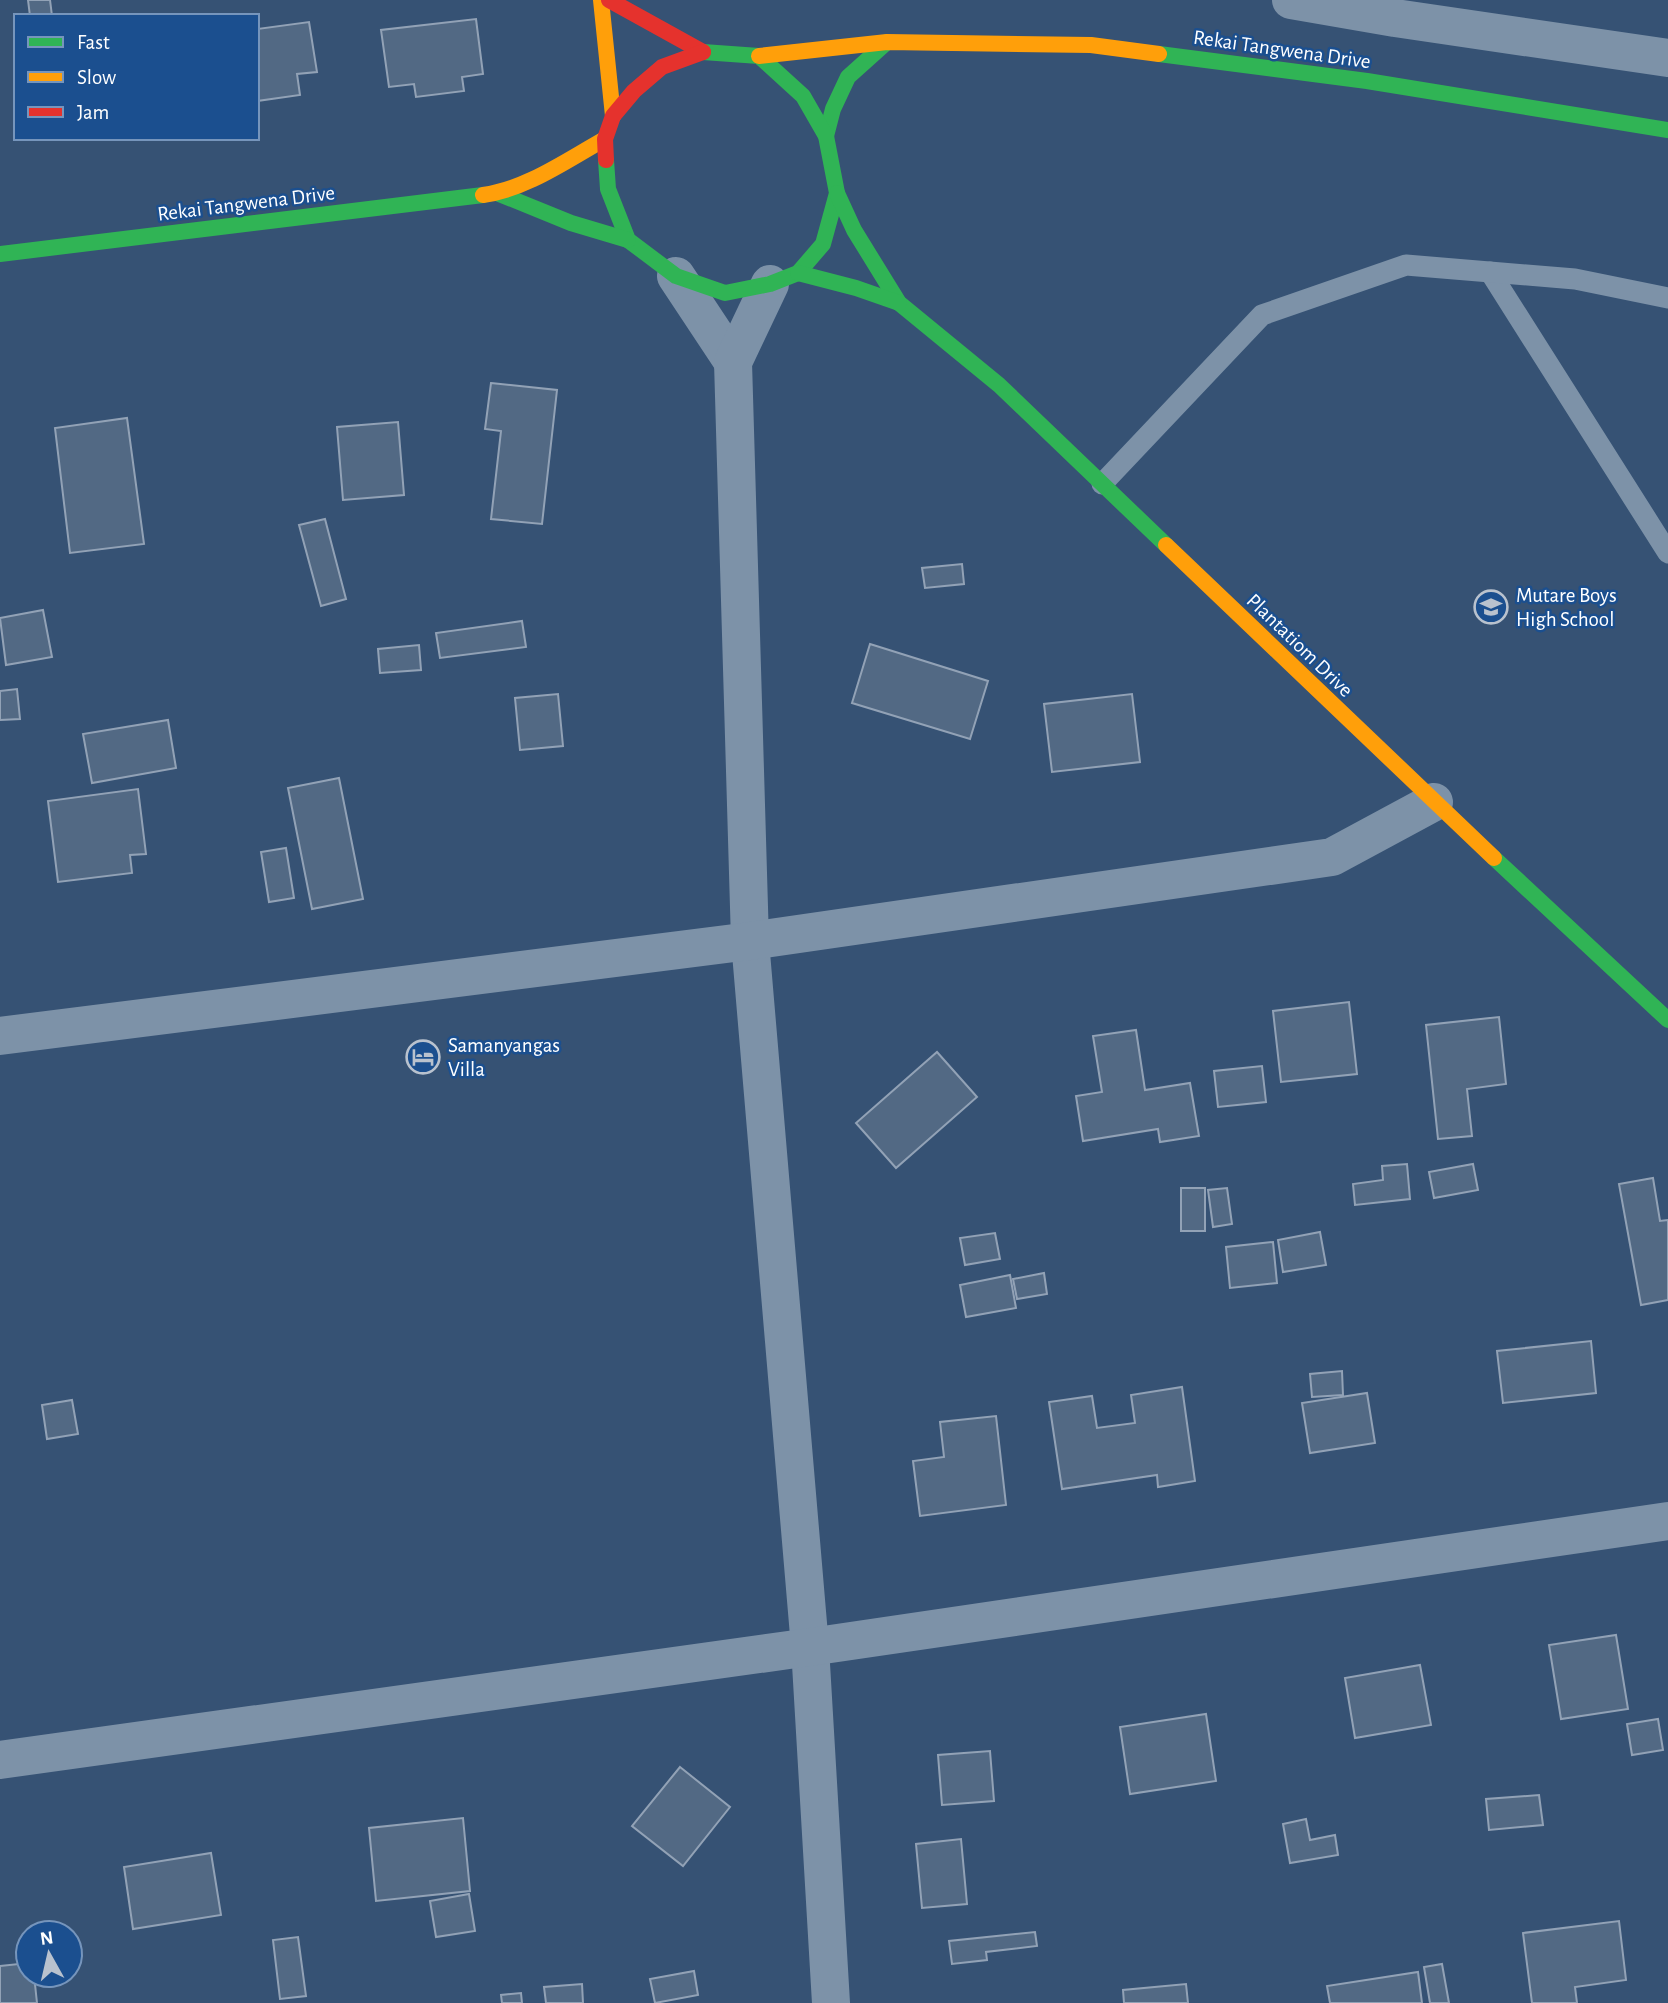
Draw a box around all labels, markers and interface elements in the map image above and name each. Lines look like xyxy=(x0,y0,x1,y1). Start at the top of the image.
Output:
legend xyxy=(14,14,259,140)
street label: Rekai Tangwena Drive xyxy=(1192,27,1372,72)
text: Fast xyxy=(77,32,110,53)
text: Slow xyxy=(77,67,116,88)
text: Jam xyxy=(77,102,109,123)
street label: Rekai Tangwena Drive xyxy=(156,182,336,225)
place label: Mutare Boys High School xyxy=(1516,585,1617,630)
school or university icon: Mutare Boys High School xyxy=(1472,588,1510,626)
street label: Plantatiom Drive xyxy=(1242,590,1357,701)
place label: Samanyangas Villa xyxy=(448,1035,560,1080)
hotel icon: Samanyangas Villa xyxy=(404,1038,442,1076)
north arrow xyxy=(14,1919,84,1989)
text: N xyxy=(39,1928,55,1949)

